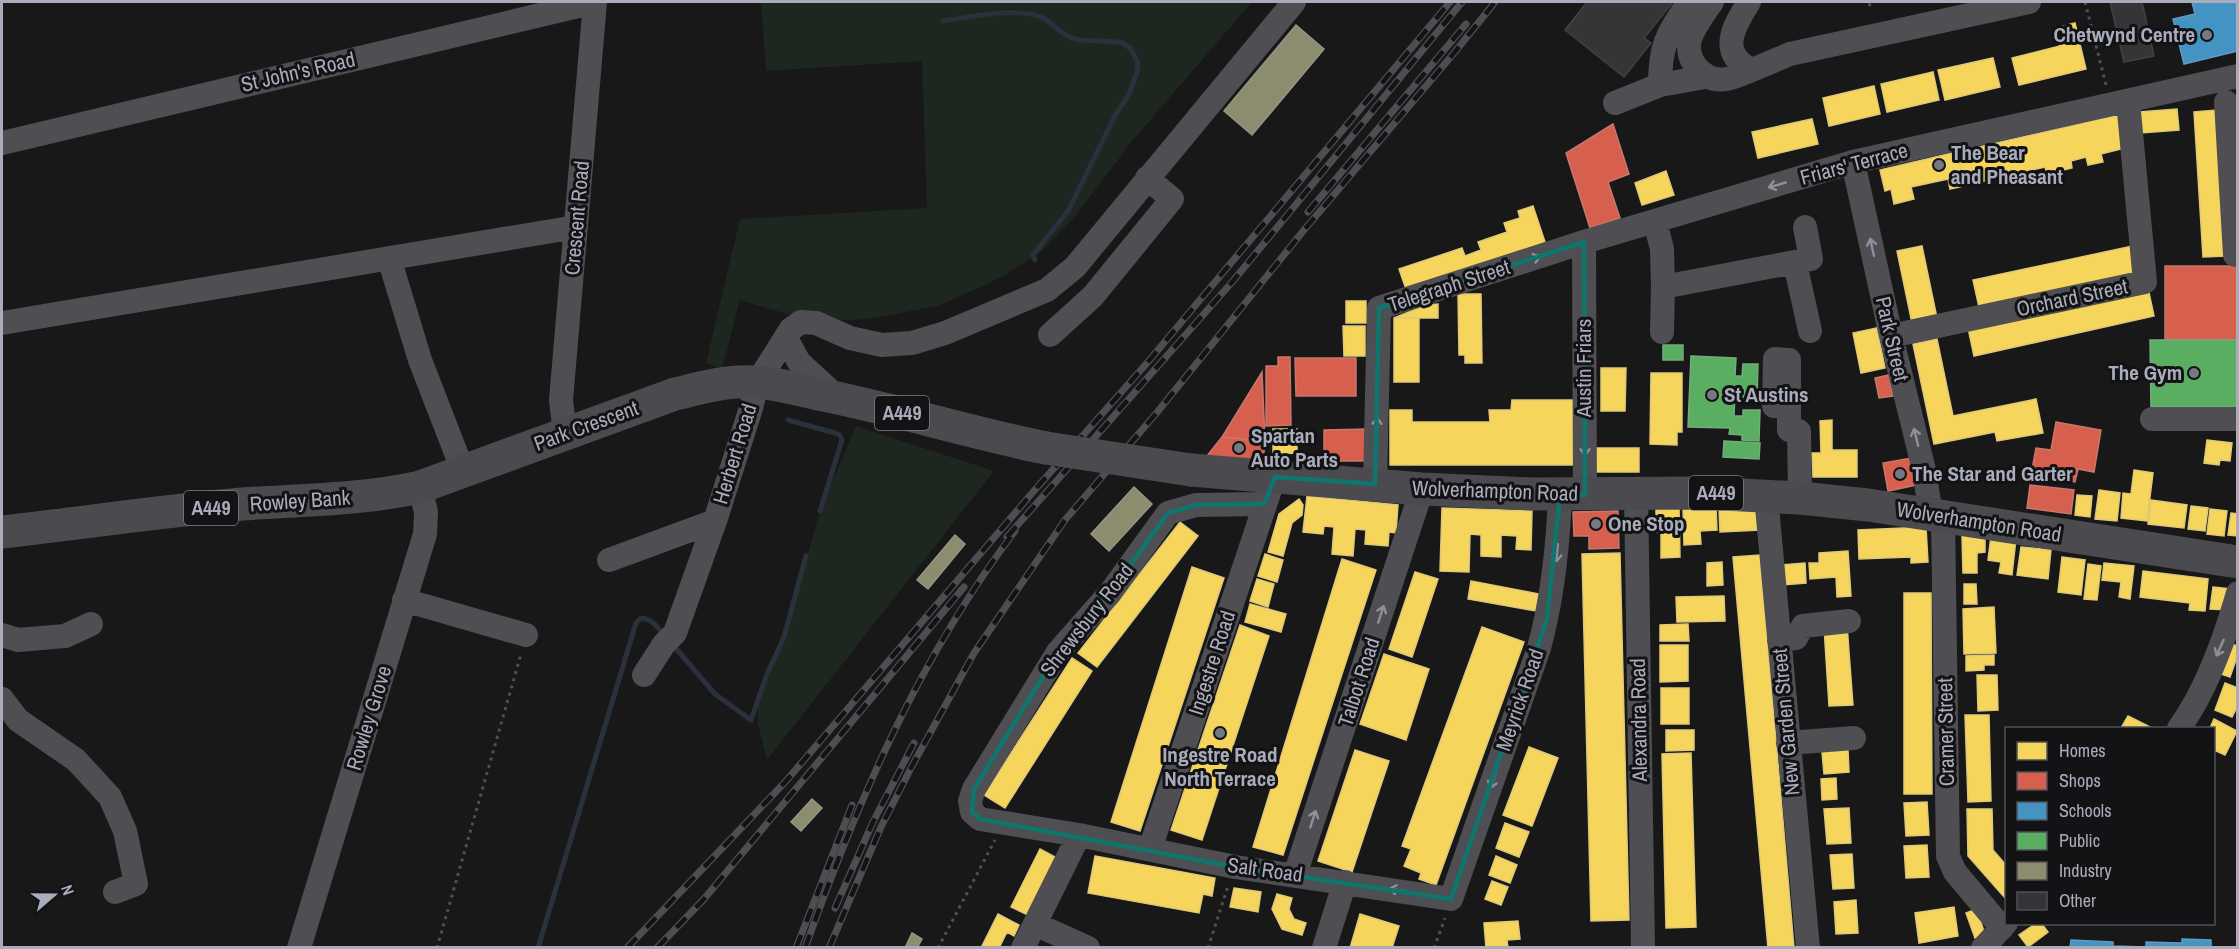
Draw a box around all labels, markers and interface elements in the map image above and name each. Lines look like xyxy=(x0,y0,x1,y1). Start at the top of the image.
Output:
place label: Chetwynd Centre xyxy=(2053,20,2195,49)
marker: Chetwynd Centre xyxy=(2200,28,2214,42)
street label: St John's Road xyxy=(238,44,358,99)
street label: Friars' Terrace xyxy=(1797,135,1911,192)
place label: The Bear and Pheasant xyxy=(1951,138,2063,191)
marker: The Bear and Pheasant xyxy=(1932,158,1946,172)
street label: Crescent Road xyxy=(557,159,596,276)
one-way arrow xyxy=(1767,180,1786,191)
one-way arrow xyxy=(1865,238,1877,257)
street label: Telegraph Street xyxy=(1384,252,1514,319)
one-way arrow xyxy=(1522,252,1541,263)
street label: Orchard Street xyxy=(2014,272,2130,323)
street label: Park Street xyxy=(1869,294,1916,384)
street label: Austin Friars xyxy=(1569,319,1598,418)
place label: The Gym xyxy=(2108,358,2182,387)
marker: The Gym xyxy=(2187,366,2201,380)
place label: St Austins xyxy=(1724,380,1809,409)
marker: St Austins xyxy=(1705,388,1719,402)
street label: Park Crescent xyxy=(530,393,642,458)
road number: A449 xyxy=(875,396,929,430)
street label: Herbert Road xyxy=(706,400,764,508)
one-way arrow xyxy=(1371,416,1382,436)
place label: Spartan Auto Parts xyxy=(1251,421,1338,474)
one-way arrow xyxy=(1910,428,1922,447)
one-way arrow xyxy=(1579,437,1590,457)
marker: Spartan Auto Parts xyxy=(1232,441,1246,455)
place label: The Star and Garter xyxy=(1912,459,2073,488)
marker: The Star and Garter xyxy=(1893,467,1907,481)
street label: Wolverhampton Road xyxy=(1411,473,1579,508)
road number: A449 xyxy=(1689,476,1743,510)
street label: Rowley Bank xyxy=(249,483,351,518)
road number: A449 xyxy=(184,491,238,525)
street label: Wolverhampton Road xyxy=(1895,494,2063,549)
place label: One Stop xyxy=(1608,509,1685,538)
marker: One Stop xyxy=(1589,517,1603,531)
one-way arrow xyxy=(1551,543,1562,563)
street label: Shrewsbury Road xyxy=(1033,557,1140,683)
one-way arrow xyxy=(1376,605,1387,624)
street label: Ingestre Road xyxy=(1181,607,1242,719)
street label: Talbot Road xyxy=(1330,634,1387,730)
one-way arrow xyxy=(2213,639,2224,657)
street label: Meyrick Road xyxy=(1489,645,1551,755)
street label: New Garden Street xyxy=(1765,647,1806,797)
street label: Alexandra Road xyxy=(1623,658,1654,783)
street label: Rowley Grove xyxy=(339,662,398,774)
street label: Cramer Street xyxy=(1930,677,1961,786)
marker: Ingestre Road North Terrace xyxy=(1213,726,1227,740)
legend xyxy=(2005,727,2215,925)
text: Homes xyxy=(2059,738,2106,763)
place label: Ingestre Road North Terrace xyxy=(1163,740,1277,793)
text: Shops xyxy=(2059,768,2101,793)
one-way arrow xyxy=(1486,770,1497,789)
text: Schools xyxy=(2059,798,2112,823)
one-way arrow xyxy=(1309,810,1320,829)
text: Public xyxy=(2059,828,2100,853)
street label: Salt Road xyxy=(1226,850,1305,889)
text: Industry xyxy=(2059,858,2112,883)
north arrow xyxy=(24,865,84,925)
text: N xyxy=(56,882,80,898)
one-way arrow xyxy=(1389,885,1409,896)
text: Other xyxy=(2059,888,2096,913)

